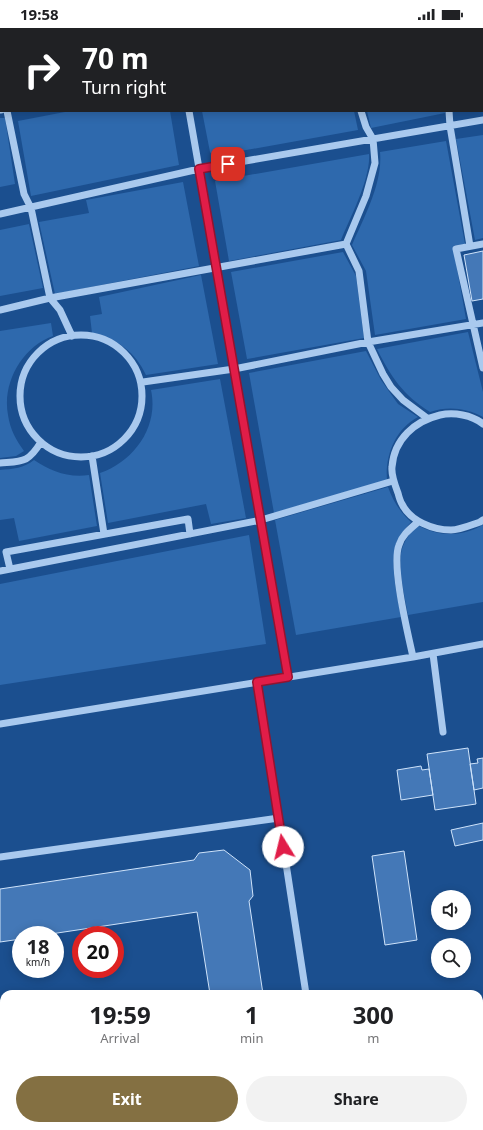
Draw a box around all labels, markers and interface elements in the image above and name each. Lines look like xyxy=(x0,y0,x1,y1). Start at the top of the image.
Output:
text: 19:58 xyxy=(20,4,59,24)
text: 70 m xyxy=(82,39,149,77)
icon: right xyxy=(16,44,68,96)
text: Turn right xyxy=(82,75,166,99)
pin xyxy=(211,147,245,181)
icon: arrive xyxy=(217,153,239,175)
position arrow xyxy=(262,826,304,868)
map controls xyxy=(431,890,471,978)
button: sound xyxy=(431,890,471,930)
speed limit sign: 20 xyxy=(72,926,124,978)
text: 18 xyxy=(27,933,49,960)
button: search xyxy=(431,938,471,978)
text: km/h xyxy=(26,955,50,969)
text: 19:59 xyxy=(89,998,151,1031)
text: 1 xyxy=(245,998,259,1031)
text: 300 xyxy=(353,998,394,1031)
text: Arrival xyxy=(100,1029,140,1047)
text: min xyxy=(240,1029,263,1047)
text: m xyxy=(367,1029,379,1047)
button: Exit xyxy=(16,1076,238,1122)
button: Share xyxy=(246,1076,467,1122)

